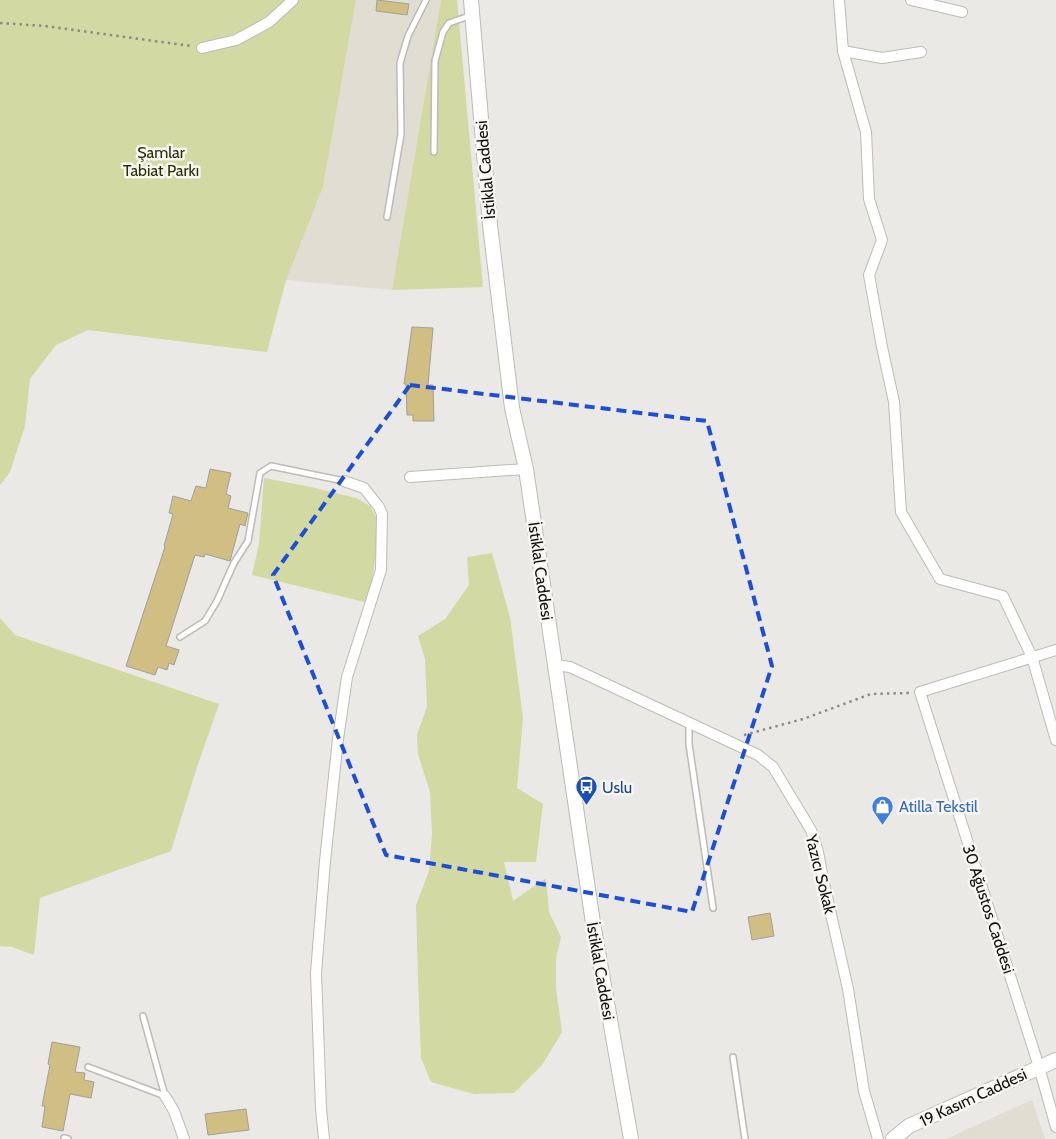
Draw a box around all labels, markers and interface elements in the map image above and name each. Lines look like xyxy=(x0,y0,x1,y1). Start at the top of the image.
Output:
street label: İstiklal Caddesi xyxy=(472,120,499,220)
park label: Şamlar Tabiat Parkı xyxy=(123,143,199,180)
street label: İstiklal Caddesi xyxy=(524,521,557,621)
bus stop icon: Uslu xyxy=(574,775,598,806)
place label: Uslu xyxy=(602,778,632,797)
shop icon: Atilla Tekstil xyxy=(871,794,895,825)
place label: Atilla Tekstil xyxy=(899,797,978,816)
street label: Yazıcı Sokak xyxy=(801,832,840,916)
street label: 30 Ağustos Caddesi xyxy=(959,842,1018,976)
street label: İstiklal Caddesi xyxy=(583,921,618,1021)
street label: 19 Kasım Caddesi xyxy=(917,1064,1030,1131)

